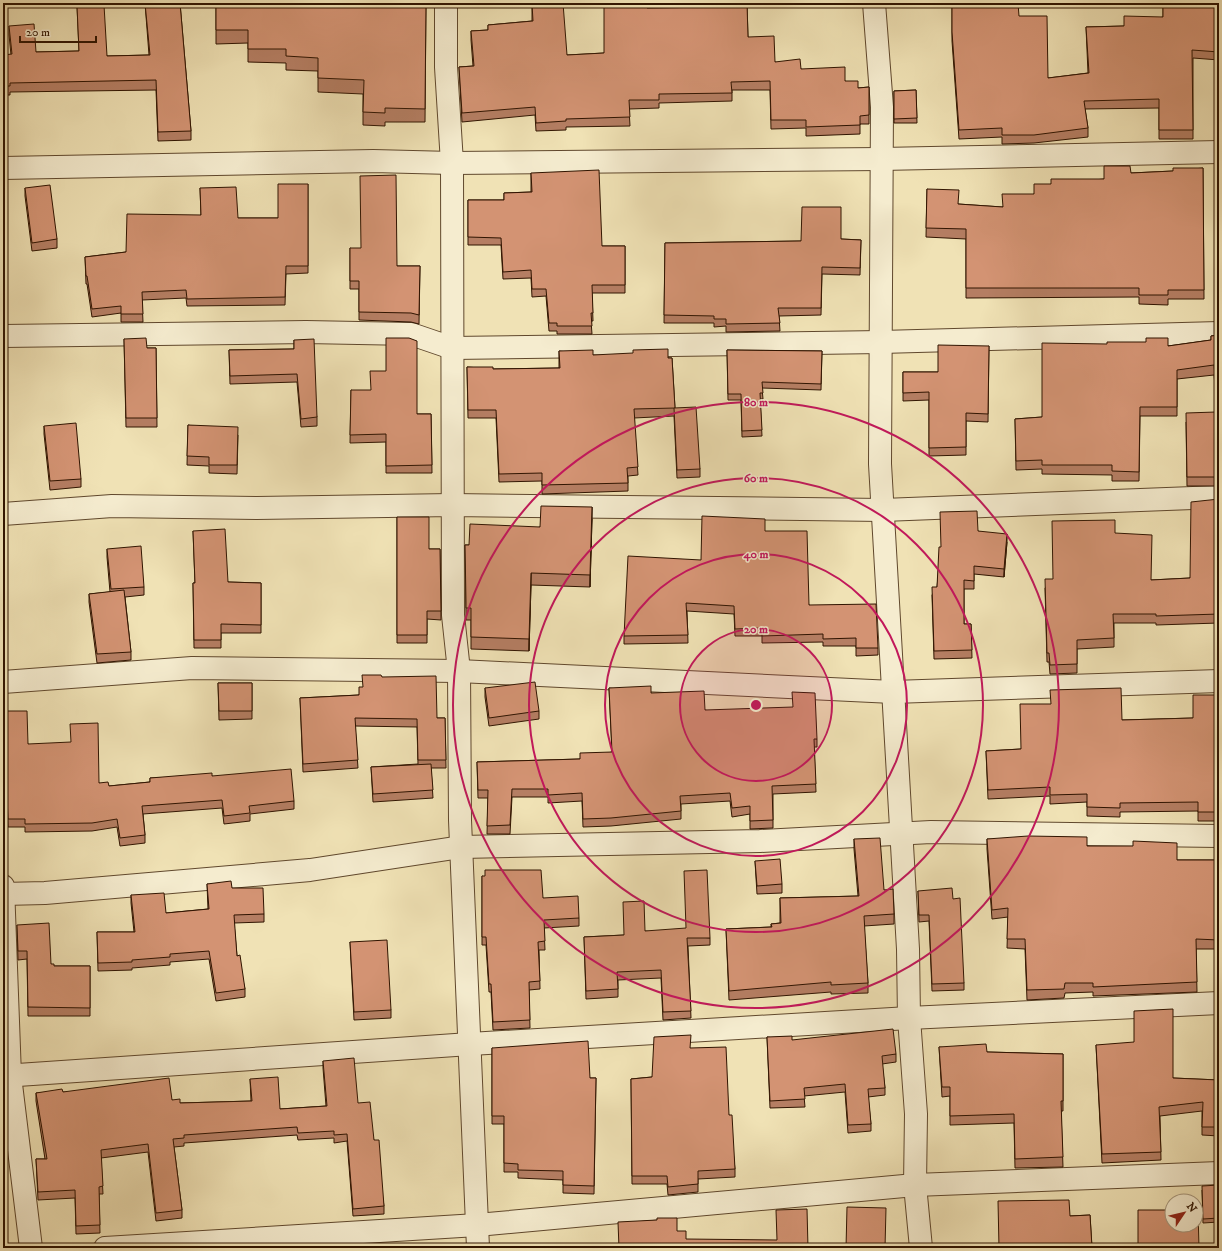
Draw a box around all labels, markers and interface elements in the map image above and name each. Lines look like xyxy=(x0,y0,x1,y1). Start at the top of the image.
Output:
scale bar xyxy=(20,18,96,44)
text: 20 m xyxy=(26,25,50,40)
text: 80 m xyxy=(744,395,768,410)
text: 60 m xyxy=(744,471,768,486)
text: 40 m xyxy=(743,547,768,562)
text: 20 m xyxy=(744,622,768,637)
centre of rings xyxy=(749,698,763,712)
north arrow xyxy=(1164,1193,1204,1233)
text: N xyxy=(1183,1200,1200,1216)

